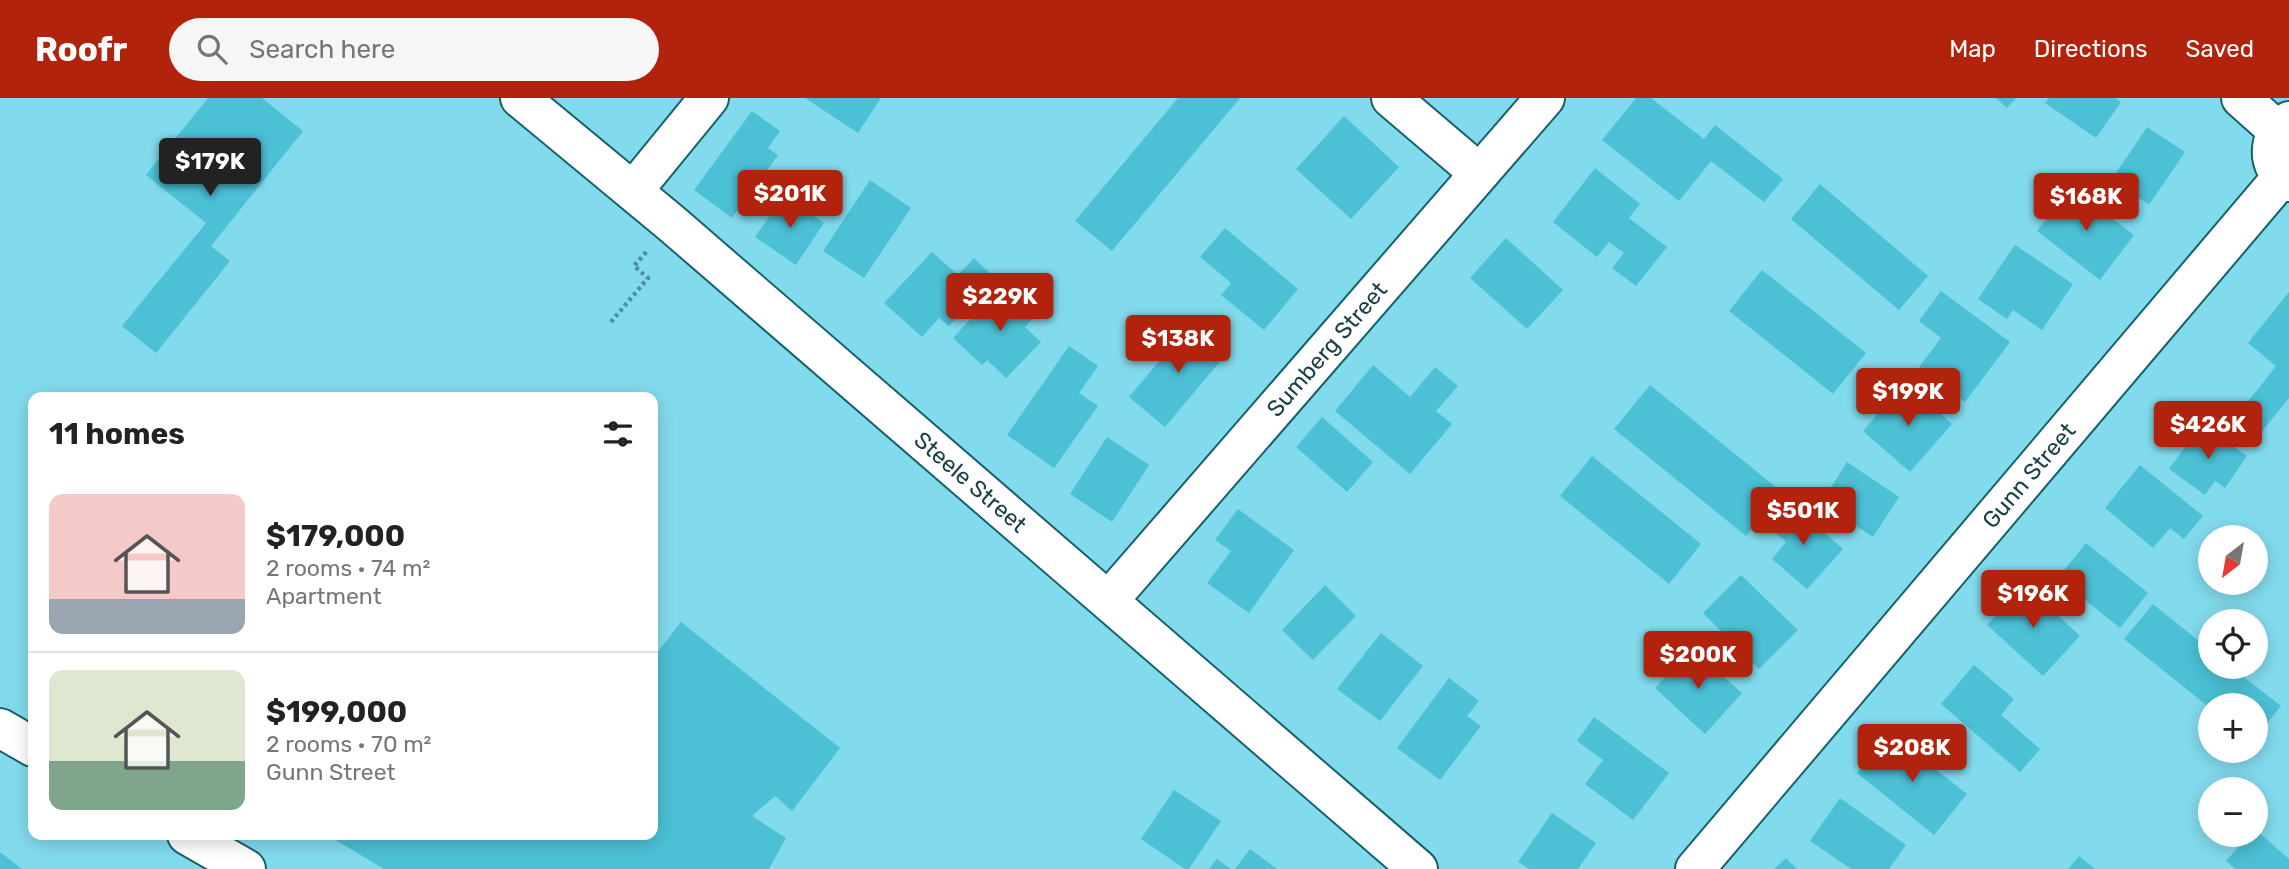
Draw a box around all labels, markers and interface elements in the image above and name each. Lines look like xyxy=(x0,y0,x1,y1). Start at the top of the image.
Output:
search box xyxy=(169,18,659,81)
text: Roofr xyxy=(35,30,127,69)
icon: search xyxy=(193,30,231,68)
text: Search here xyxy=(249,34,395,65)
text: Map xyxy=(1949,35,1996,63)
text: Directions xyxy=(2034,35,2147,63)
text: Saved xyxy=(2185,35,2254,63)
pin: $179K xyxy=(161,139,259,198)
text: $179K xyxy=(175,147,245,175)
pin: $201K xyxy=(741,170,839,230)
pin: $168K xyxy=(2037,174,2135,233)
text: $201K xyxy=(754,179,826,207)
text: $168K xyxy=(2050,182,2122,210)
pin: $229K xyxy=(951,274,1049,333)
street label: Sumberg Street xyxy=(1261,276,1393,423)
text: $229K xyxy=(962,282,1038,310)
pin: $138K xyxy=(1129,316,1227,375)
text: $138K xyxy=(1142,324,1214,352)
pin: $199K xyxy=(1859,368,1957,428)
text: $199K xyxy=(1872,377,1944,405)
pin: $426K xyxy=(2159,402,2257,461)
text: $426K xyxy=(2170,410,2246,438)
icon: filters xyxy=(599,415,637,453)
text: 11 homes xyxy=(49,416,185,452)
street label: Gunn Street xyxy=(1976,417,2081,534)
street label: Steele Street xyxy=(908,426,1033,538)
pin: $501K xyxy=(1754,488,1852,547)
text: $501K xyxy=(1767,496,1839,524)
text: $179,000 xyxy=(266,518,405,554)
icon: home xyxy=(105,522,189,606)
north arrow xyxy=(2198,525,2268,595)
map controls xyxy=(2198,525,2268,847)
text: 2 rooms · 74 m² xyxy=(266,554,430,582)
pin: $196K xyxy=(1984,570,2082,630)
text: $196K xyxy=(1997,579,2069,607)
text: Apartment xyxy=(266,582,382,610)
button: locate xyxy=(2198,609,2268,679)
pin: $200K xyxy=(1649,632,1747,691)
text: $200K xyxy=(1660,640,1736,668)
button: + xyxy=(2198,693,2268,763)
text: $199,000 xyxy=(266,694,407,730)
icon: home xyxy=(105,698,189,782)
pin: $208K xyxy=(1863,724,1961,784)
text: 2 rooms · 70 m² xyxy=(266,730,431,758)
text: $208K xyxy=(1874,733,1950,761)
text: Gunn Street xyxy=(266,758,396,786)
button: − xyxy=(2198,777,2268,847)

